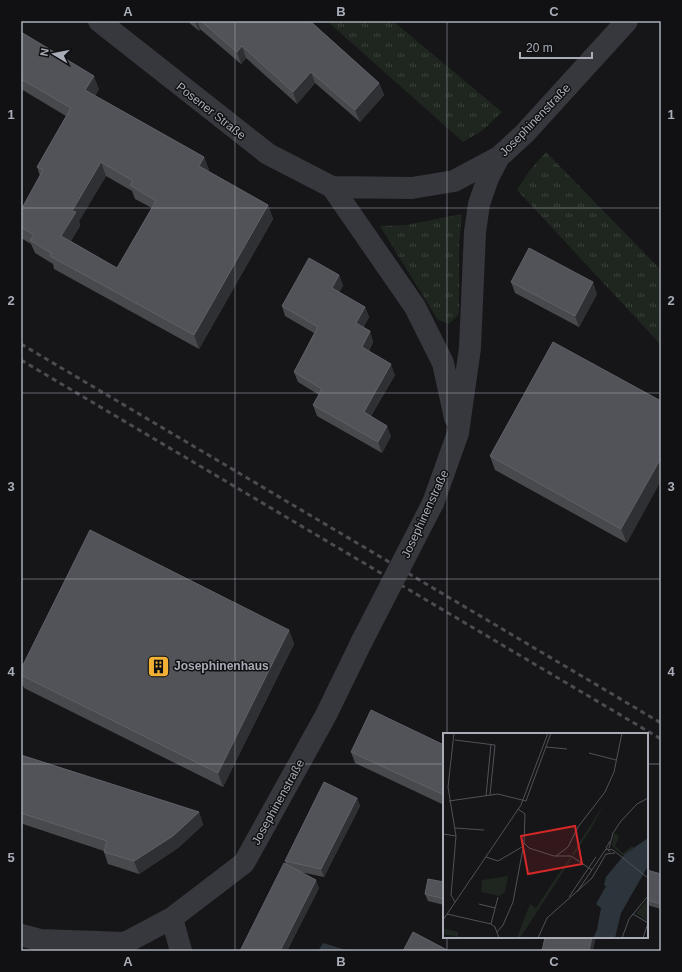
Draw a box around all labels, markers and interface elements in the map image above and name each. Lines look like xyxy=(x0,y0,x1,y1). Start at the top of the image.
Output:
text: A xyxy=(123,4,133,19)
text: B xyxy=(336,4,346,19)
text: C xyxy=(549,4,559,19)
north arrow xyxy=(34,34,74,74)
scale bar xyxy=(520,34,592,60)
text: 20 m xyxy=(526,41,553,55)
text: N xyxy=(38,47,51,57)
street label: Posener Straße xyxy=(174,80,249,143)
street label: Josephinenstraße xyxy=(497,81,573,159)
text: 1 xyxy=(7,107,15,122)
text: 1 xyxy=(667,107,675,122)
text: 2 xyxy=(7,293,15,308)
text: 2 xyxy=(667,293,675,308)
street label: Josephinenstraße xyxy=(398,468,452,560)
text: 3 xyxy=(7,479,15,494)
text: 3 xyxy=(667,479,675,494)
building icon: Josephinenhaus xyxy=(146,653,172,679)
place label: Josephinenhaus xyxy=(174,659,269,673)
text: 4 xyxy=(7,664,15,679)
text: 4 xyxy=(667,664,675,679)
inset map xyxy=(443,733,648,938)
street label: Josephinenstraße xyxy=(249,757,307,847)
text: 5 xyxy=(7,850,15,865)
text: 5 xyxy=(667,850,675,865)
text: A xyxy=(123,954,133,969)
text: B xyxy=(336,954,346,969)
text: C xyxy=(549,954,559,969)

